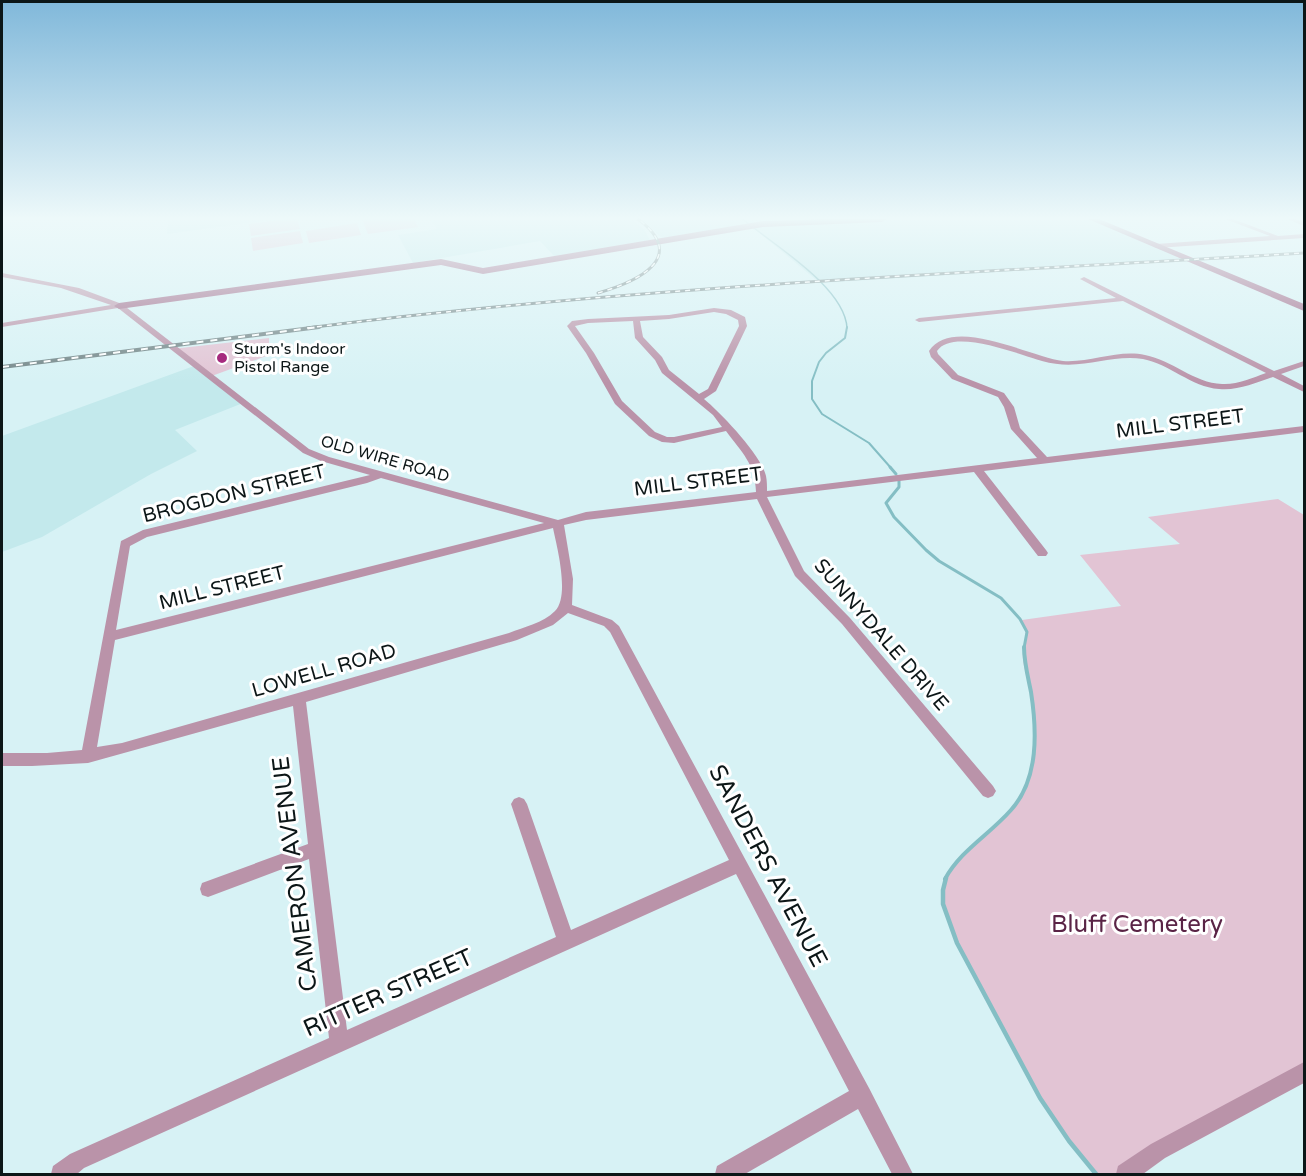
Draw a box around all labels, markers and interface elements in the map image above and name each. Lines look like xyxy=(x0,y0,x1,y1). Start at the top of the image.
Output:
place label: Sturm's Indoor Pistol Range xyxy=(234,339,346,377)
marker: Sturm's Indoor Pistol Range xyxy=(215,351,229,365)
street label: MILL STREET xyxy=(1115,404,1245,444)
street label: OLD WIRE ROAD xyxy=(318,431,452,487)
street label: BROGDON STREET xyxy=(140,460,328,528)
street label: MILL STREET xyxy=(633,462,763,502)
street label: SUNNYDALE DRIVE xyxy=(809,554,953,716)
street label: MILL STREET xyxy=(157,561,287,615)
street label: LOWELL ROAD xyxy=(249,639,399,703)
street label: CAMERON AVENUE xyxy=(266,755,324,993)
street label: SANDERS AVENUE xyxy=(702,760,834,972)
park label: Bluff Cemetery xyxy=(1051,910,1223,939)
street label: RITTER STREET xyxy=(299,942,478,1043)

